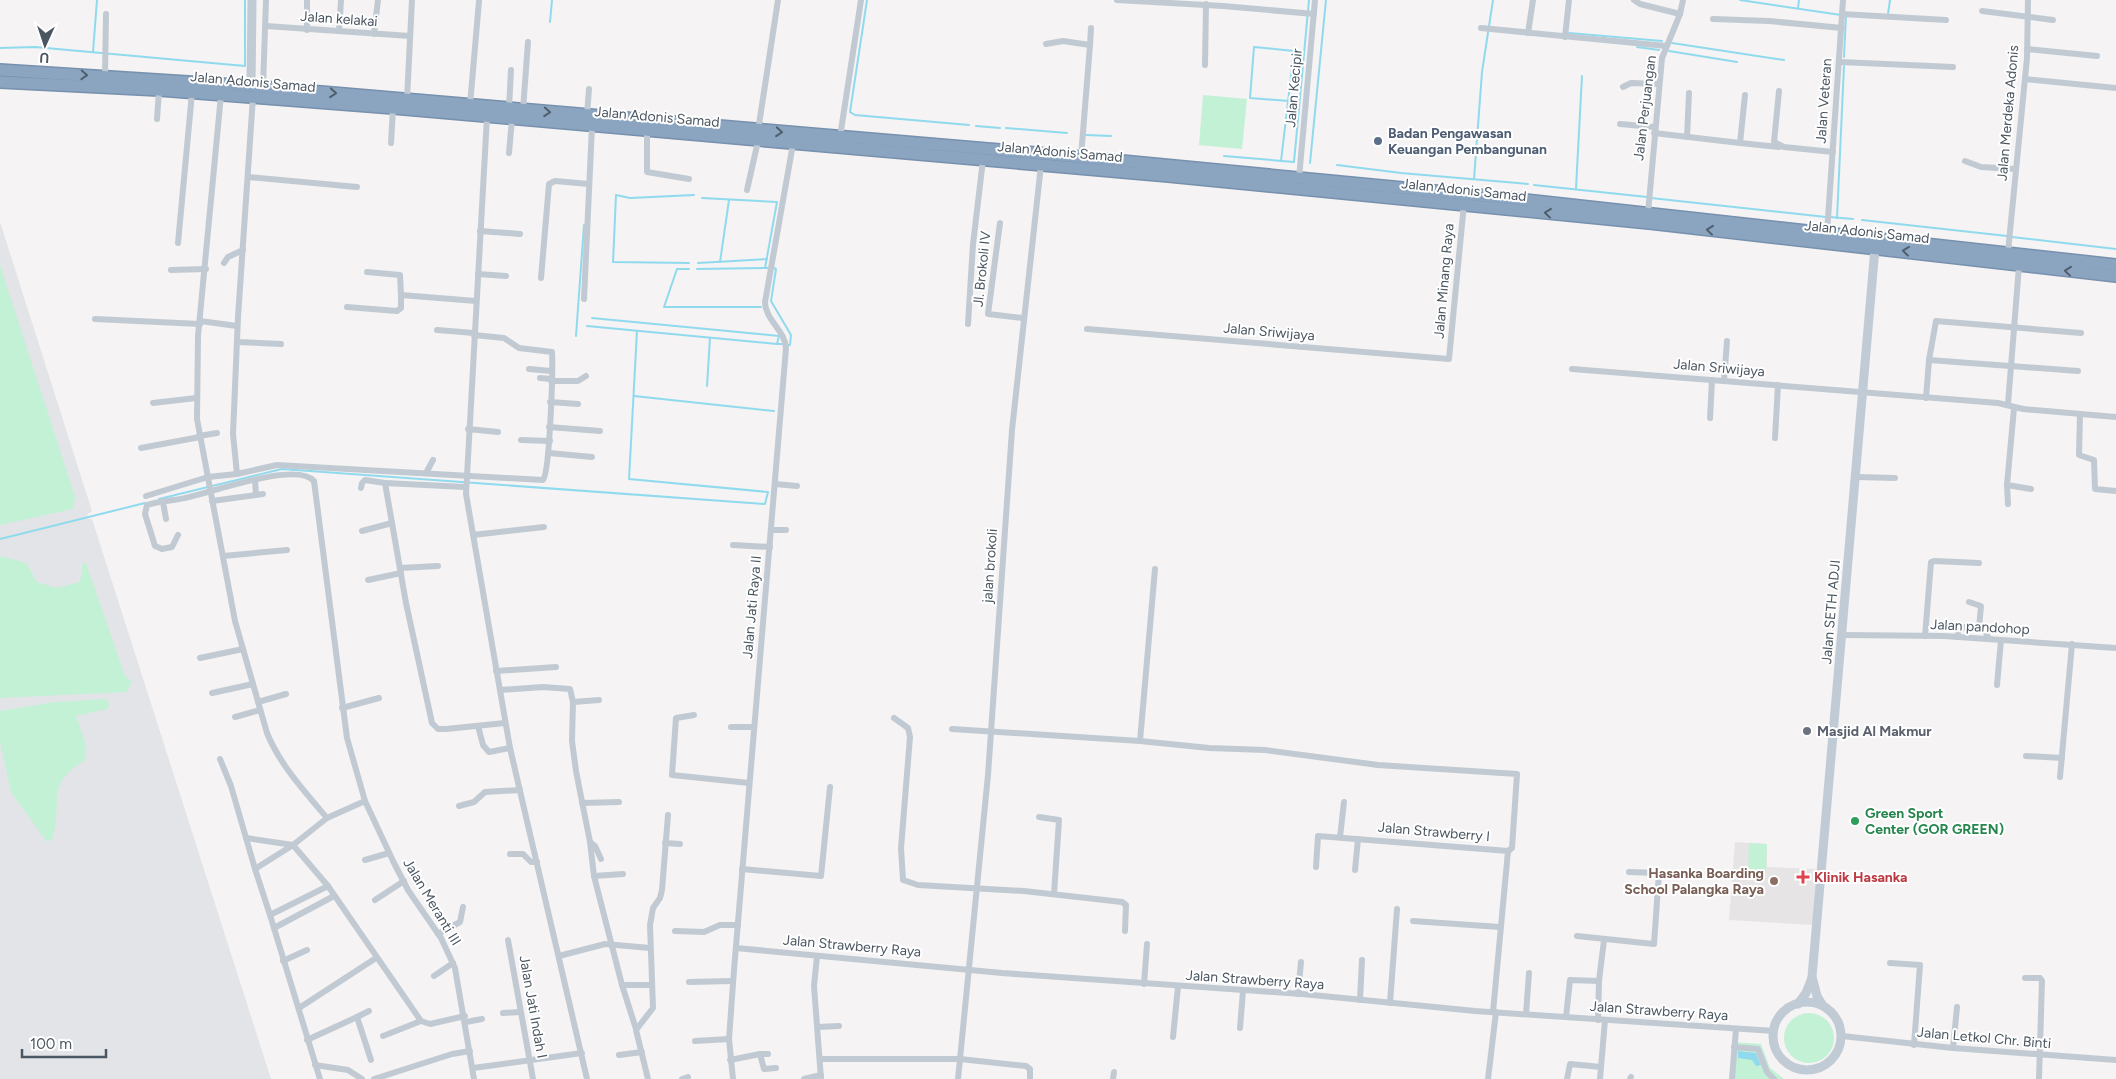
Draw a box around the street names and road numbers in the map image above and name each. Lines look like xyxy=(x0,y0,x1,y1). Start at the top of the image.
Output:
street label: Jalan kelakai xyxy=(300,8,378,30)
street label: Jalan Merdeka Adonis xyxy=(1994,44,2022,182)
street label: Jalan Kecipir xyxy=(1282,48,1306,128)
street label: Jalan Perjuangan xyxy=(1630,54,1660,162)
street label: Jalan Veteran xyxy=(1813,58,1835,144)
street label: Jalan Adonis Samad xyxy=(190,68,316,96)
street label: Jalan Adonis Samad xyxy=(594,103,720,131)
street label: Jalan Adonis Samad xyxy=(997,138,1123,166)
street label: Jalan Adonis Samad xyxy=(1401,175,1527,205)
street label: Jalan Adonis Samad xyxy=(1804,217,1930,247)
street label: Jalan Minang Raya xyxy=(1430,223,1458,339)
street label: Jl. Brokoli IV xyxy=(970,230,994,308)
street label: Jalan Sriwijaya xyxy=(1223,320,1315,344)
street label: Jalan Sriwijaya xyxy=(1673,356,1765,380)
street label: jalan brokoli xyxy=(979,528,1001,605)
street label: Jalan Jati Raya II xyxy=(739,555,765,659)
street label: Jalan SETH ADJI xyxy=(1818,559,1844,665)
street label: Jalan pandohop xyxy=(1930,616,2030,638)
street label: Jalan Strawberry I xyxy=(1377,819,1491,845)
street label: Jalan Meranti III xyxy=(399,855,465,949)
street label: Jalan Strawberry Raya xyxy=(782,931,922,961)
street label: Jalan Jati Indah I xyxy=(516,954,550,1060)
street label: Jalan Strawberry Raya xyxy=(1185,967,1325,993)
street label: Jalan Strawberry Raya xyxy=(1589,998,1729,1024)
street label: Jalan Letkol Chr. Binti xyxy=(1916,1024,2052,1052)

